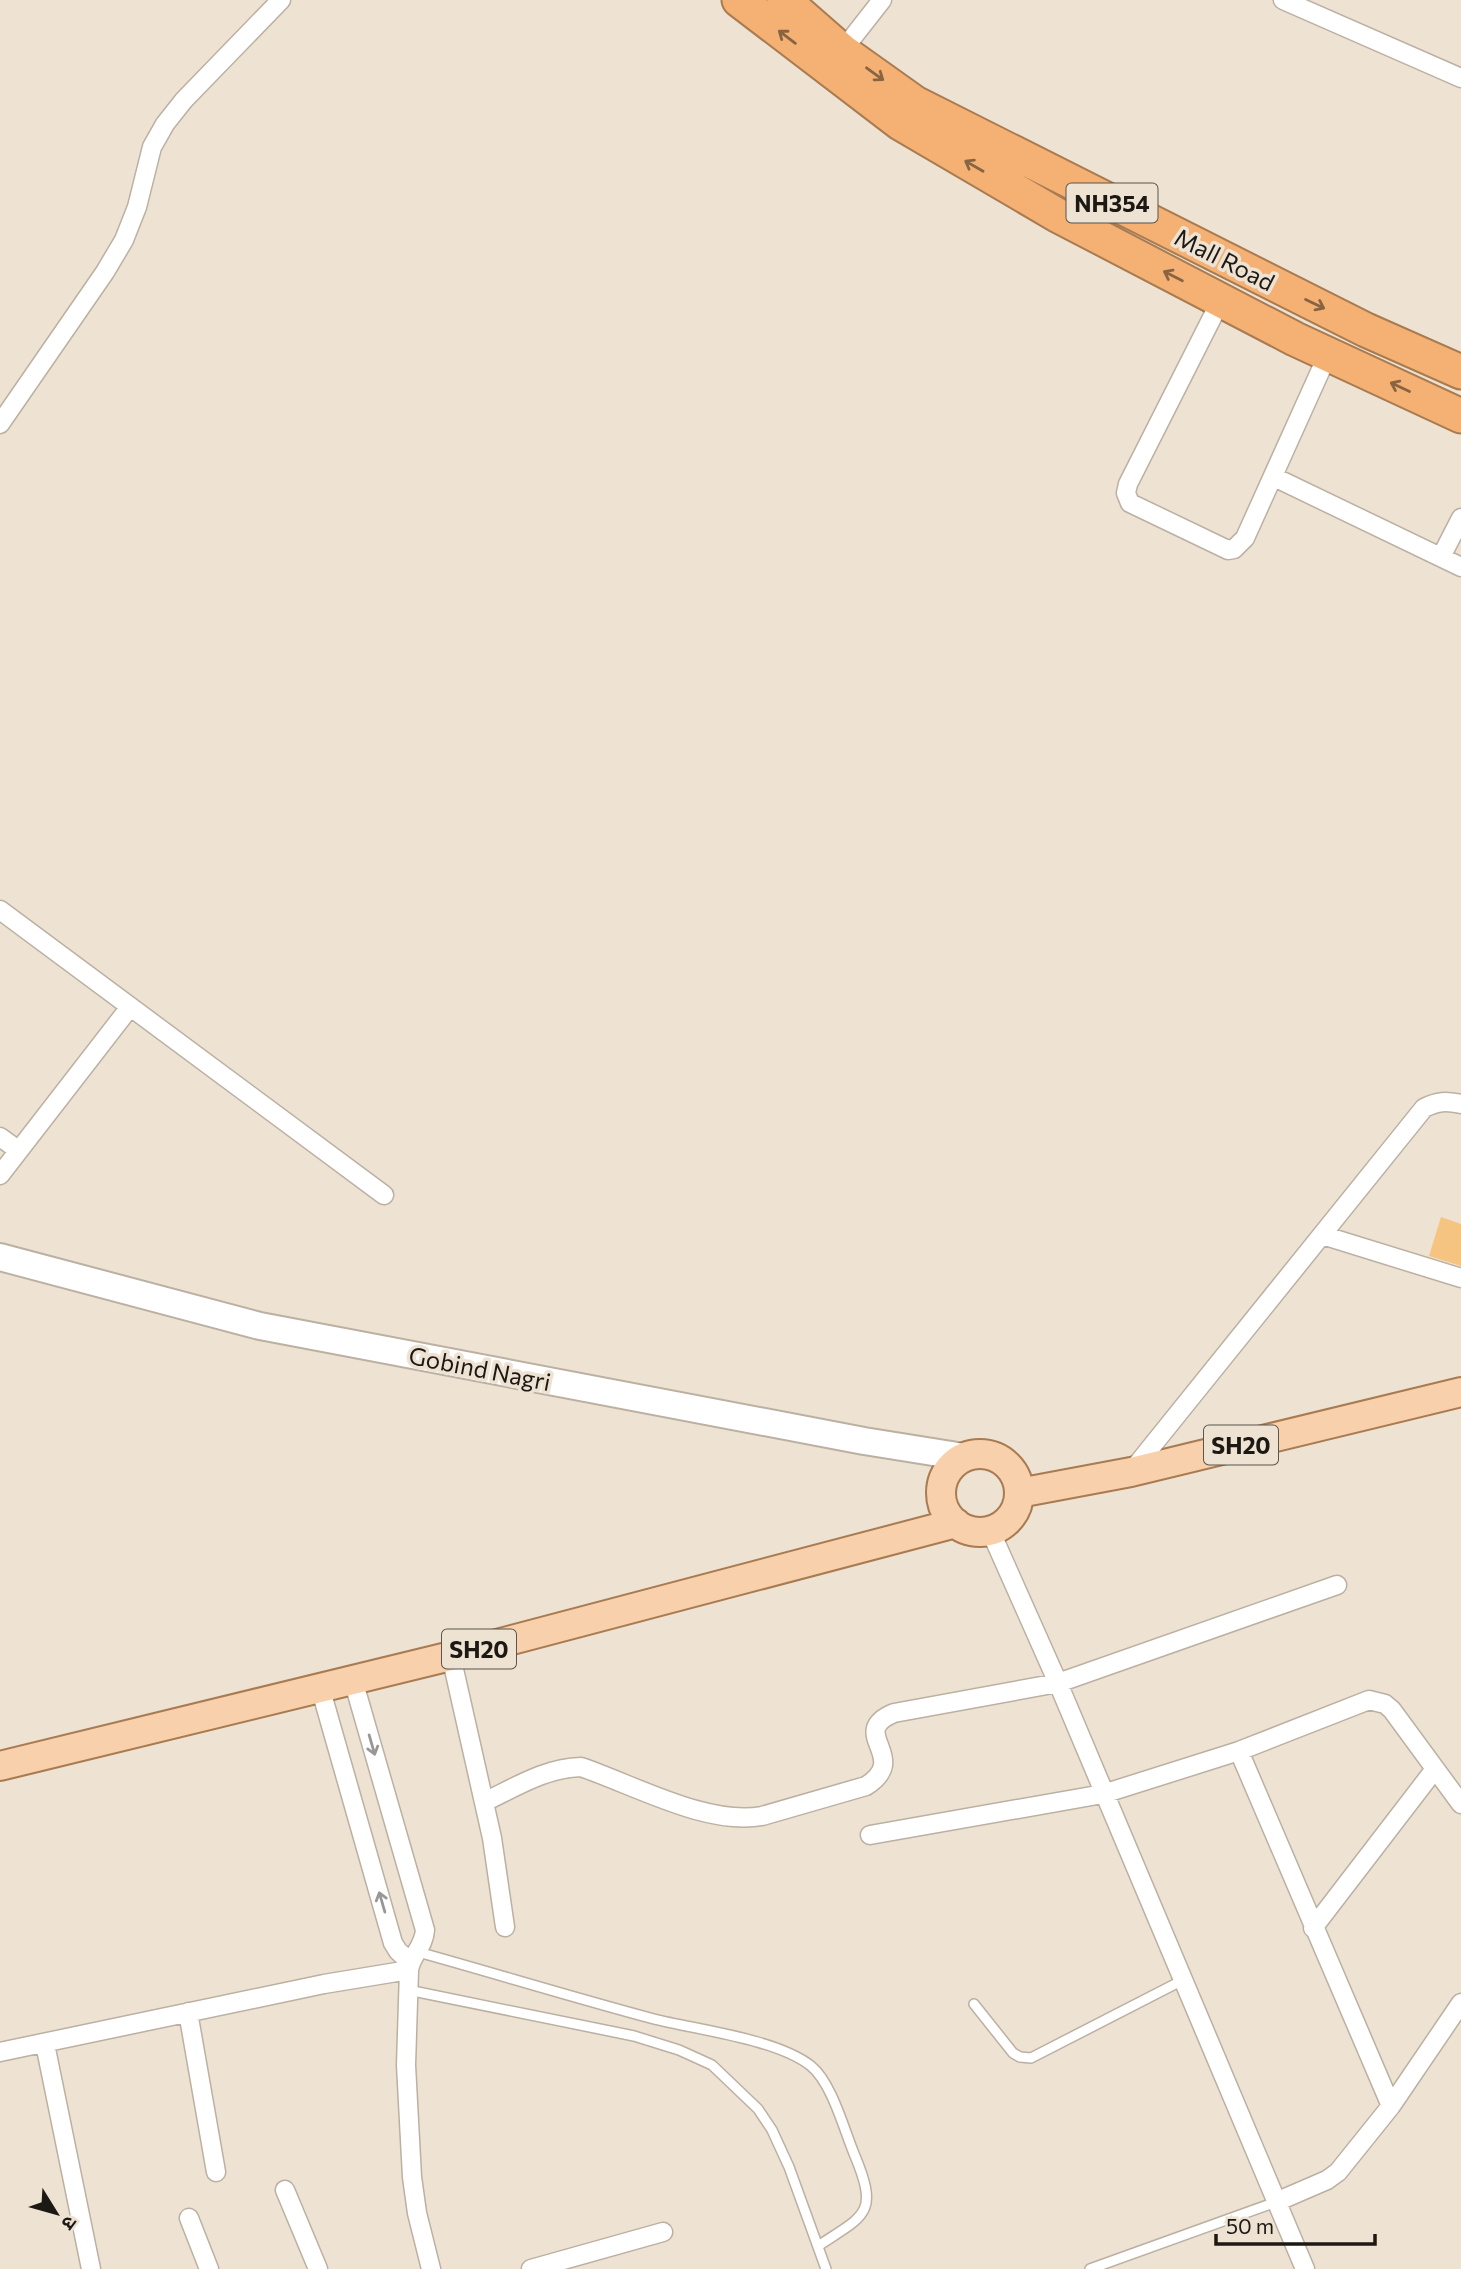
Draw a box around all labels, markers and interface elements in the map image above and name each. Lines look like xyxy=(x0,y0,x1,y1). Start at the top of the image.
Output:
one-way arrow xyxy=(778,30,797,45)
one-way arrow xyxy=(865,66,884,81)
one-way arrow xyxy=(965,159,985,173)
road number: NH354 xyxy=(1066,184,1158,222)
street label: Mall Road xyxy=(1170,222,1280,296)
one-way arrow xyxy=(1164,268,1184,282)
one-way arrow xyxy=(1304,298,1325,311)
one-way arrow xyxy=(1389,380,1411,393)
street label: Gobind Nagri xyxy=(407,1340,553,1396)
road number: SH20 xyxy=(1204,1426,1278,1464)
road number: SH20 xyxy=(442,1630,516,1668)
one-way arrow xyxy=(366,1734,379,1756)
one-way arrow xyxy=(374,1891,387,1913)
north arrow xyxy=(21,2178,91,2248)
scale bar xyxy=(1216,2202,1375,2246)
text: उ xyxy=(57,2212,83,2236)
text: 50 m xyxy=(1226,2213,1274,2238)

